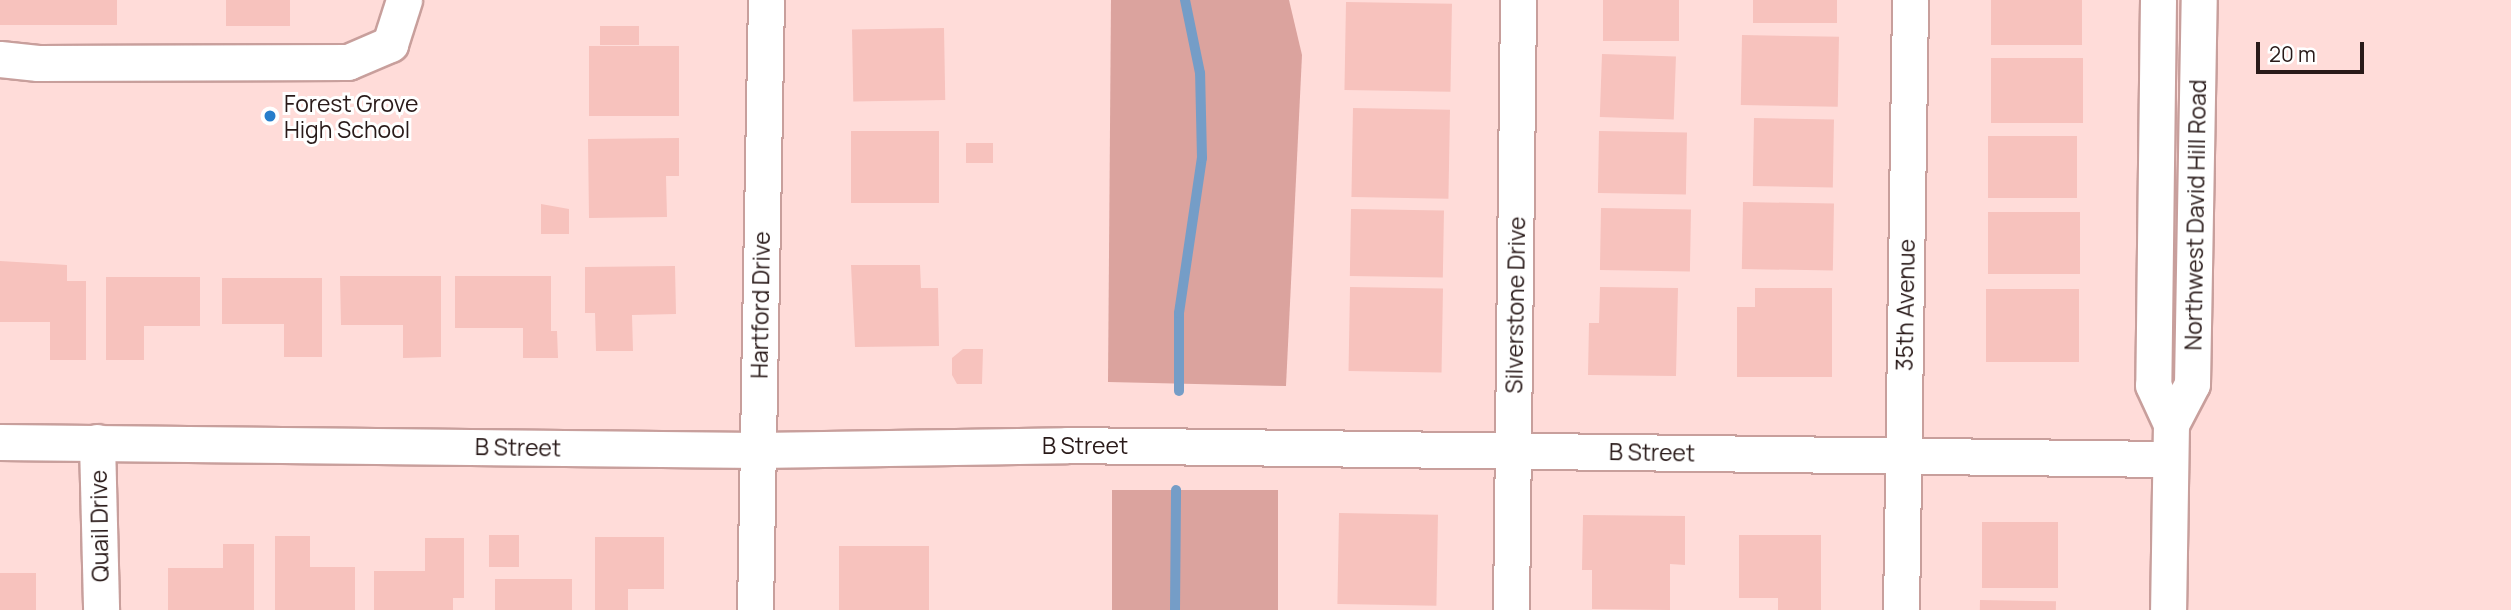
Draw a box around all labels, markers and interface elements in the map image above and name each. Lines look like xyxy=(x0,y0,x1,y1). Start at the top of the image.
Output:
scale bar xyxy=(2259,28,2368,72)
text: 20 m xyxy=(2269,40,2316,68)
street label: Northwest David Hill Road xyxy=(2179,79,2211,351)
place label: Forest Grove High School xyxy=(284,89,418,143)
marker: Forest Grove High School xyxy=(262,108,278,124)
street label: Silverstone Drive xyxy=(1500,216,1530,394)
street label: Hartford Drive xyxy=(745,231,775,379)
street label: 35th Avenue xyxy=(1890,239,1920,371)
street label: B Street xyxy=(1042,431,1128,459)
street label: B Street xyxy=(475,432,561,462)
street label: B Street xyxy=(1609,437,1695,467)
street label: Quail Drive xyxy=(84,470,114,582)

